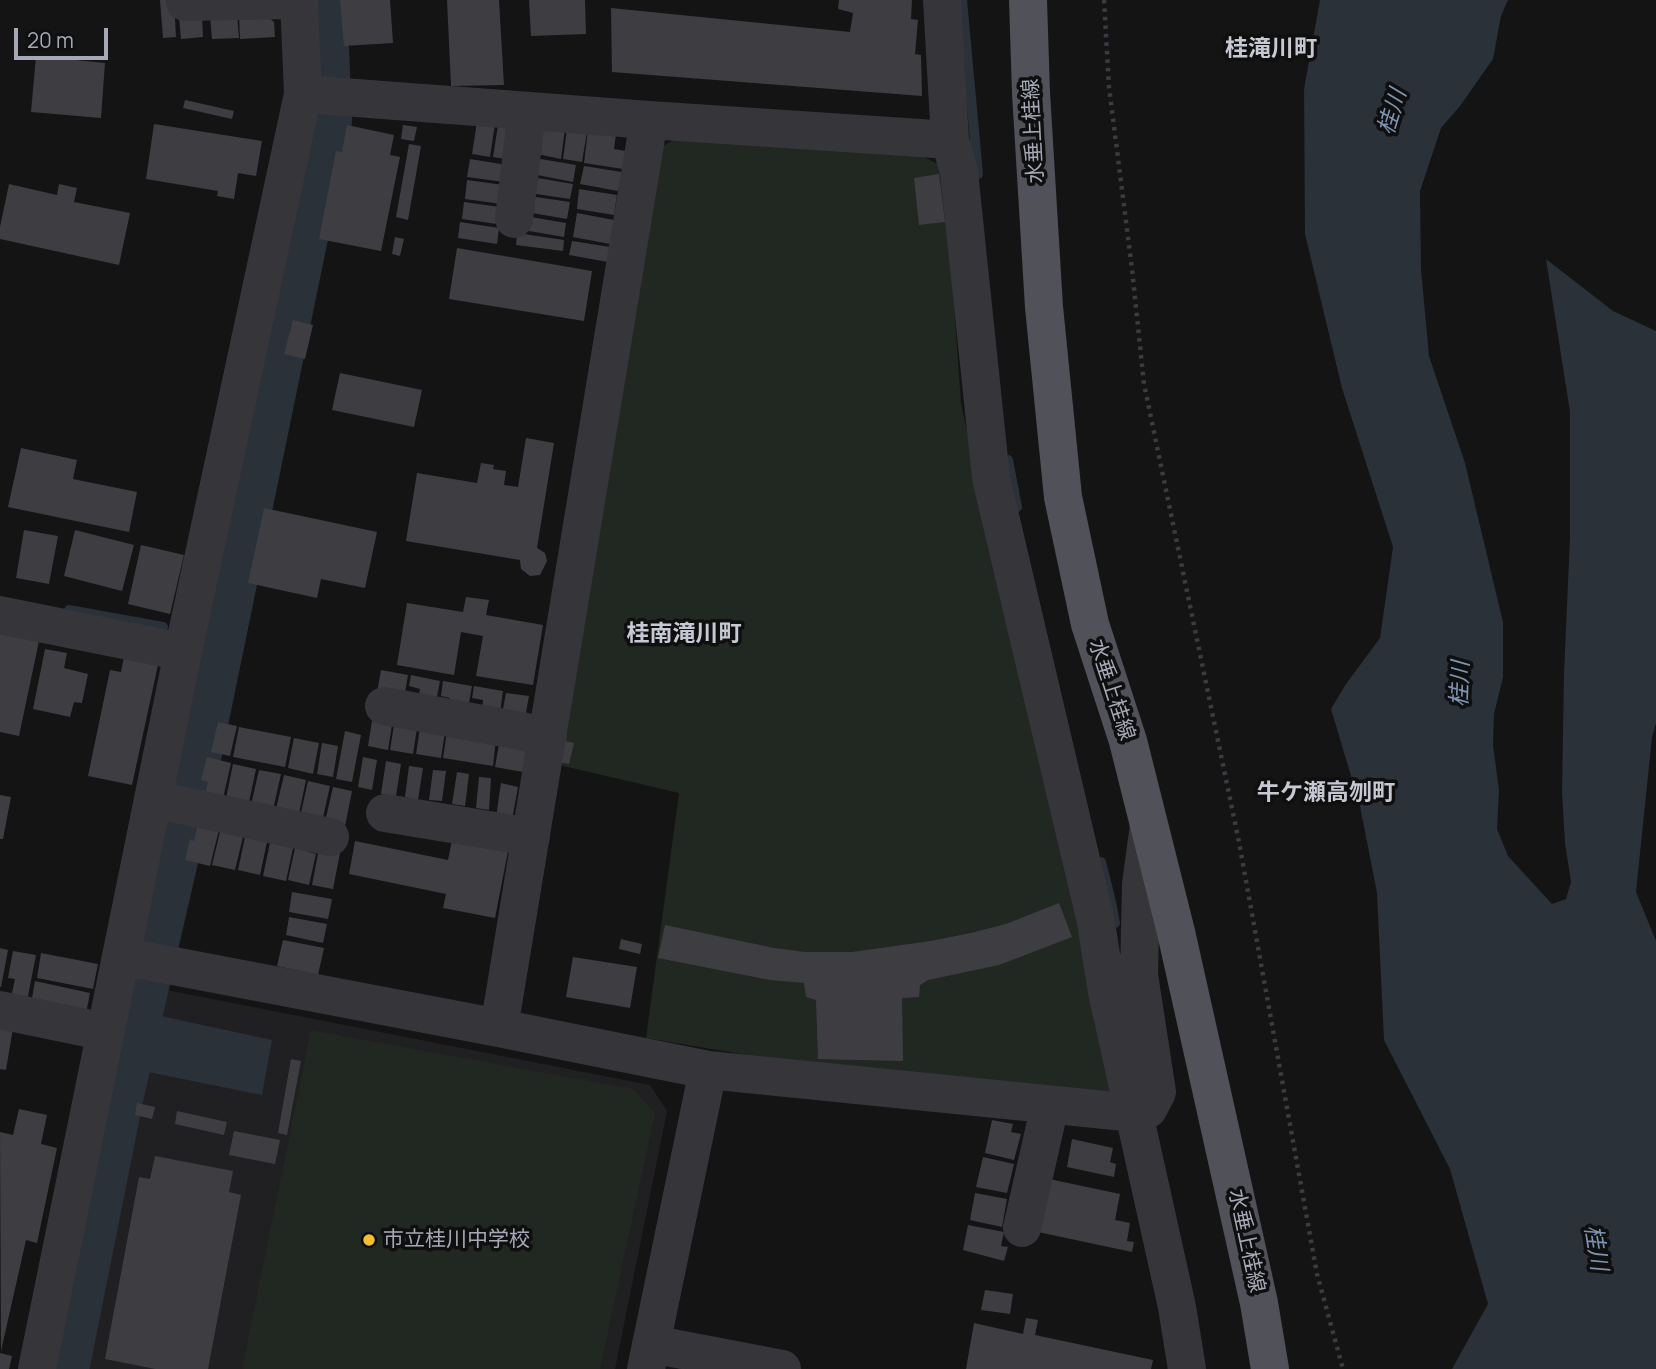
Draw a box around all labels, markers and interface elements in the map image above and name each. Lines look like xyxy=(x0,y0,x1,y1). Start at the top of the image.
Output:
scale bar xyxy=(18,14,112,58)
text: 20 m xyxy=(27,26,74,54)
district label: 桂滝川町 xyxy=(1225,36,1317,64)
street label: 水垂上桂線 xyxy=(1019,78,1049,184)
water label: 桂川 xyxy=(1373,86,1413,138)
district label: 桂南滝川町 xyxy=(627,621,741,649)
street label: 水垂上桂線 xyxy=(1083,636,1139,744)
water label: 桂川 xyxy=(1446,661,1476,707)
district label: 牛ケ瀬高刎町 xyxy=(1257,780,1395,808)
street label: 水垂上桂線 xyxy=(1223,1187,1269,1295)
water label: 桂川 xyxy=(1578,1223,1612,1273)
place label: 市立桂川中学校 xyxy=(383,1227,530,1253)
marker: 市立桂川中学校 xyxy=(361,1232,377,1248)

